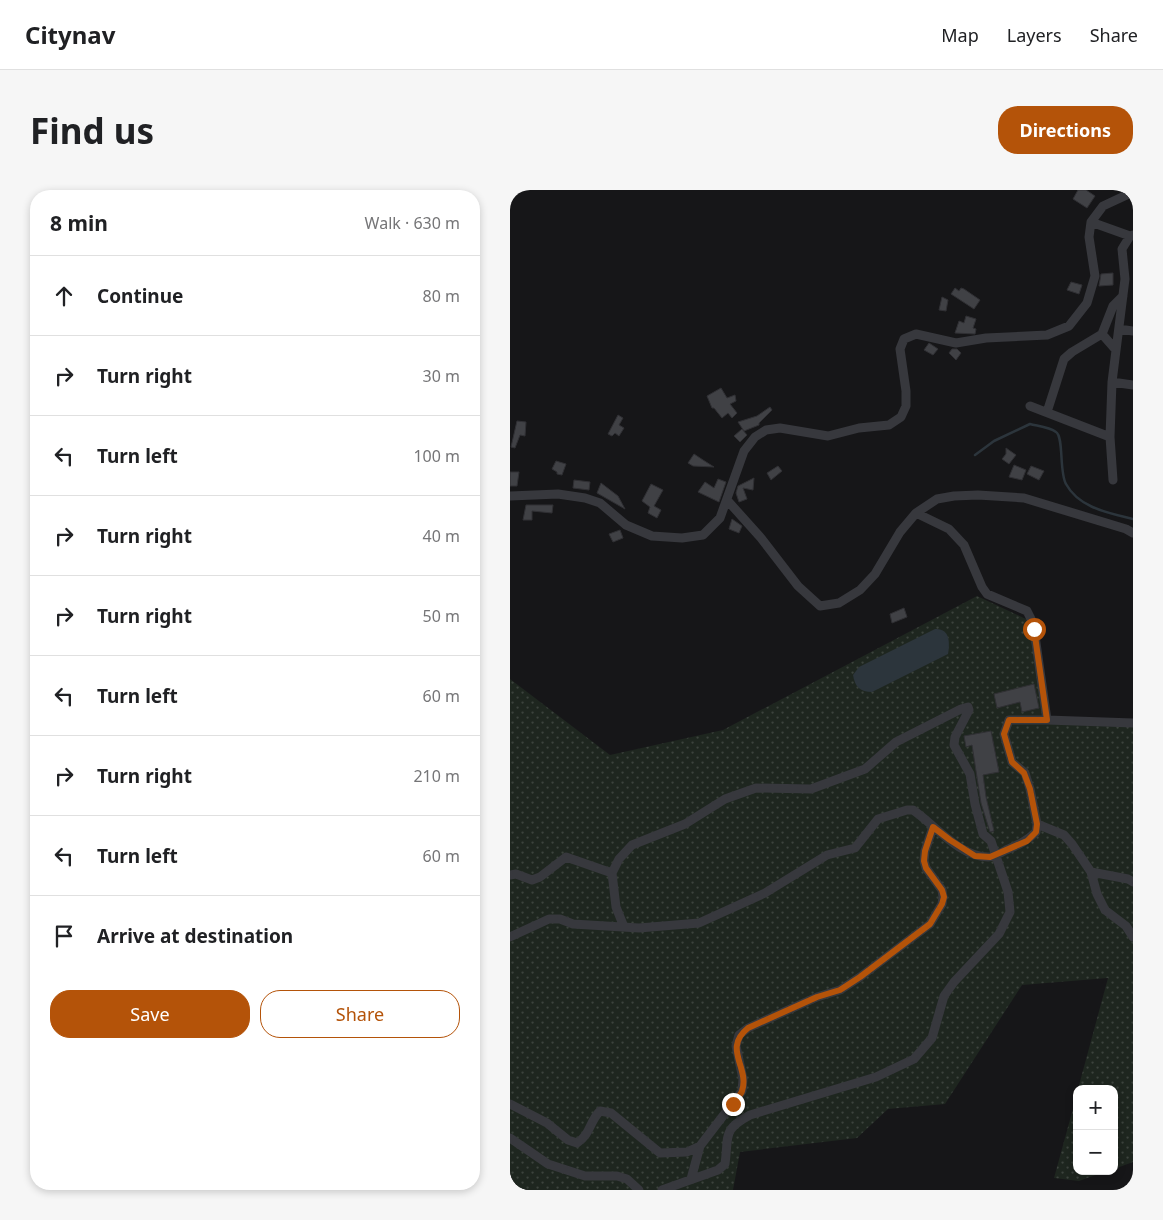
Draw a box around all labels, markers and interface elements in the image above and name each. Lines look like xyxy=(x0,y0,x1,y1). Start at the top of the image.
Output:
text: Citynav xyxy=(25,18,115,51)
text: Map xyxy=(941,23,979,47)
text: Layers xyxy=(1007,23,1062,47)
text: Share xyxy=(1090,23,1138,47)
button: Directions xyxy=(998,106,1133,154)
text: Find us xyxy=(30,107,154,154)
text: 8 min xyxy=(50,209,108,237)
text: Walk · 630 m xyxy=(365,212,460,234)
icon: ahead xyxy=(50,282,78,310)
text: Continue xyxy=(97,283,183,309)
text: 80 m xyxy=(423,285,460,307)
icon: right xyxy=(50,362,78,390)
text: Turn right xyxy=(97,363,192,389)
text: 30 m xyxy=(423,365,460,387)
icon: left xyxy=(50,442,78,470)
text: Turn left xyxy=(97,443,178,469)
text: 100 m xyxy=(413,445,460,467)
icon: right xyxy=(50,522,78,550)
text: Turn right xyxy=(97,523,192,549)
text: 40 m xyxy=(423,525,460,547)
icon: right xyxy=(50,602,78,630)
text: Turn right xyxy=(97,603,192,629)
text: 50 m xyxy=(423,605,460,627)
route start xyxy=(1023,618,1046,641)
icon: left xyxy=(50,682,78,710)
text: Turn left xyxy=(97,683,178,709)
text: 60 m xyxy=(423,685,460,707)
icon: right xyxy=(50,762,78,790)
text: Turn right xyxy=(97,763,192,789)
text: 210 m xyxy=(413,765,460,787)
icon: left xyxy=(50,842,78,870)
text: Turn left xyxy=(97,843,178,869)
text: 60 m xyxy=(423,845,460,867)
icon: arrive xyxy=(50,922,78,950)
text: Arrive at destination xyxy=(97,923,293,949)
button: Save xyxy=(50,990,250,1038)
button: Share xyxy=(260,990,460,1038)
map controls xyxy=(1073,1085,1118,1175)
button: + xyxy=(1073,1085,1118,1130)
route end xyxy=(722,1093,745,1116)
button: − xyxy=(1073,1130,1118,1175)

